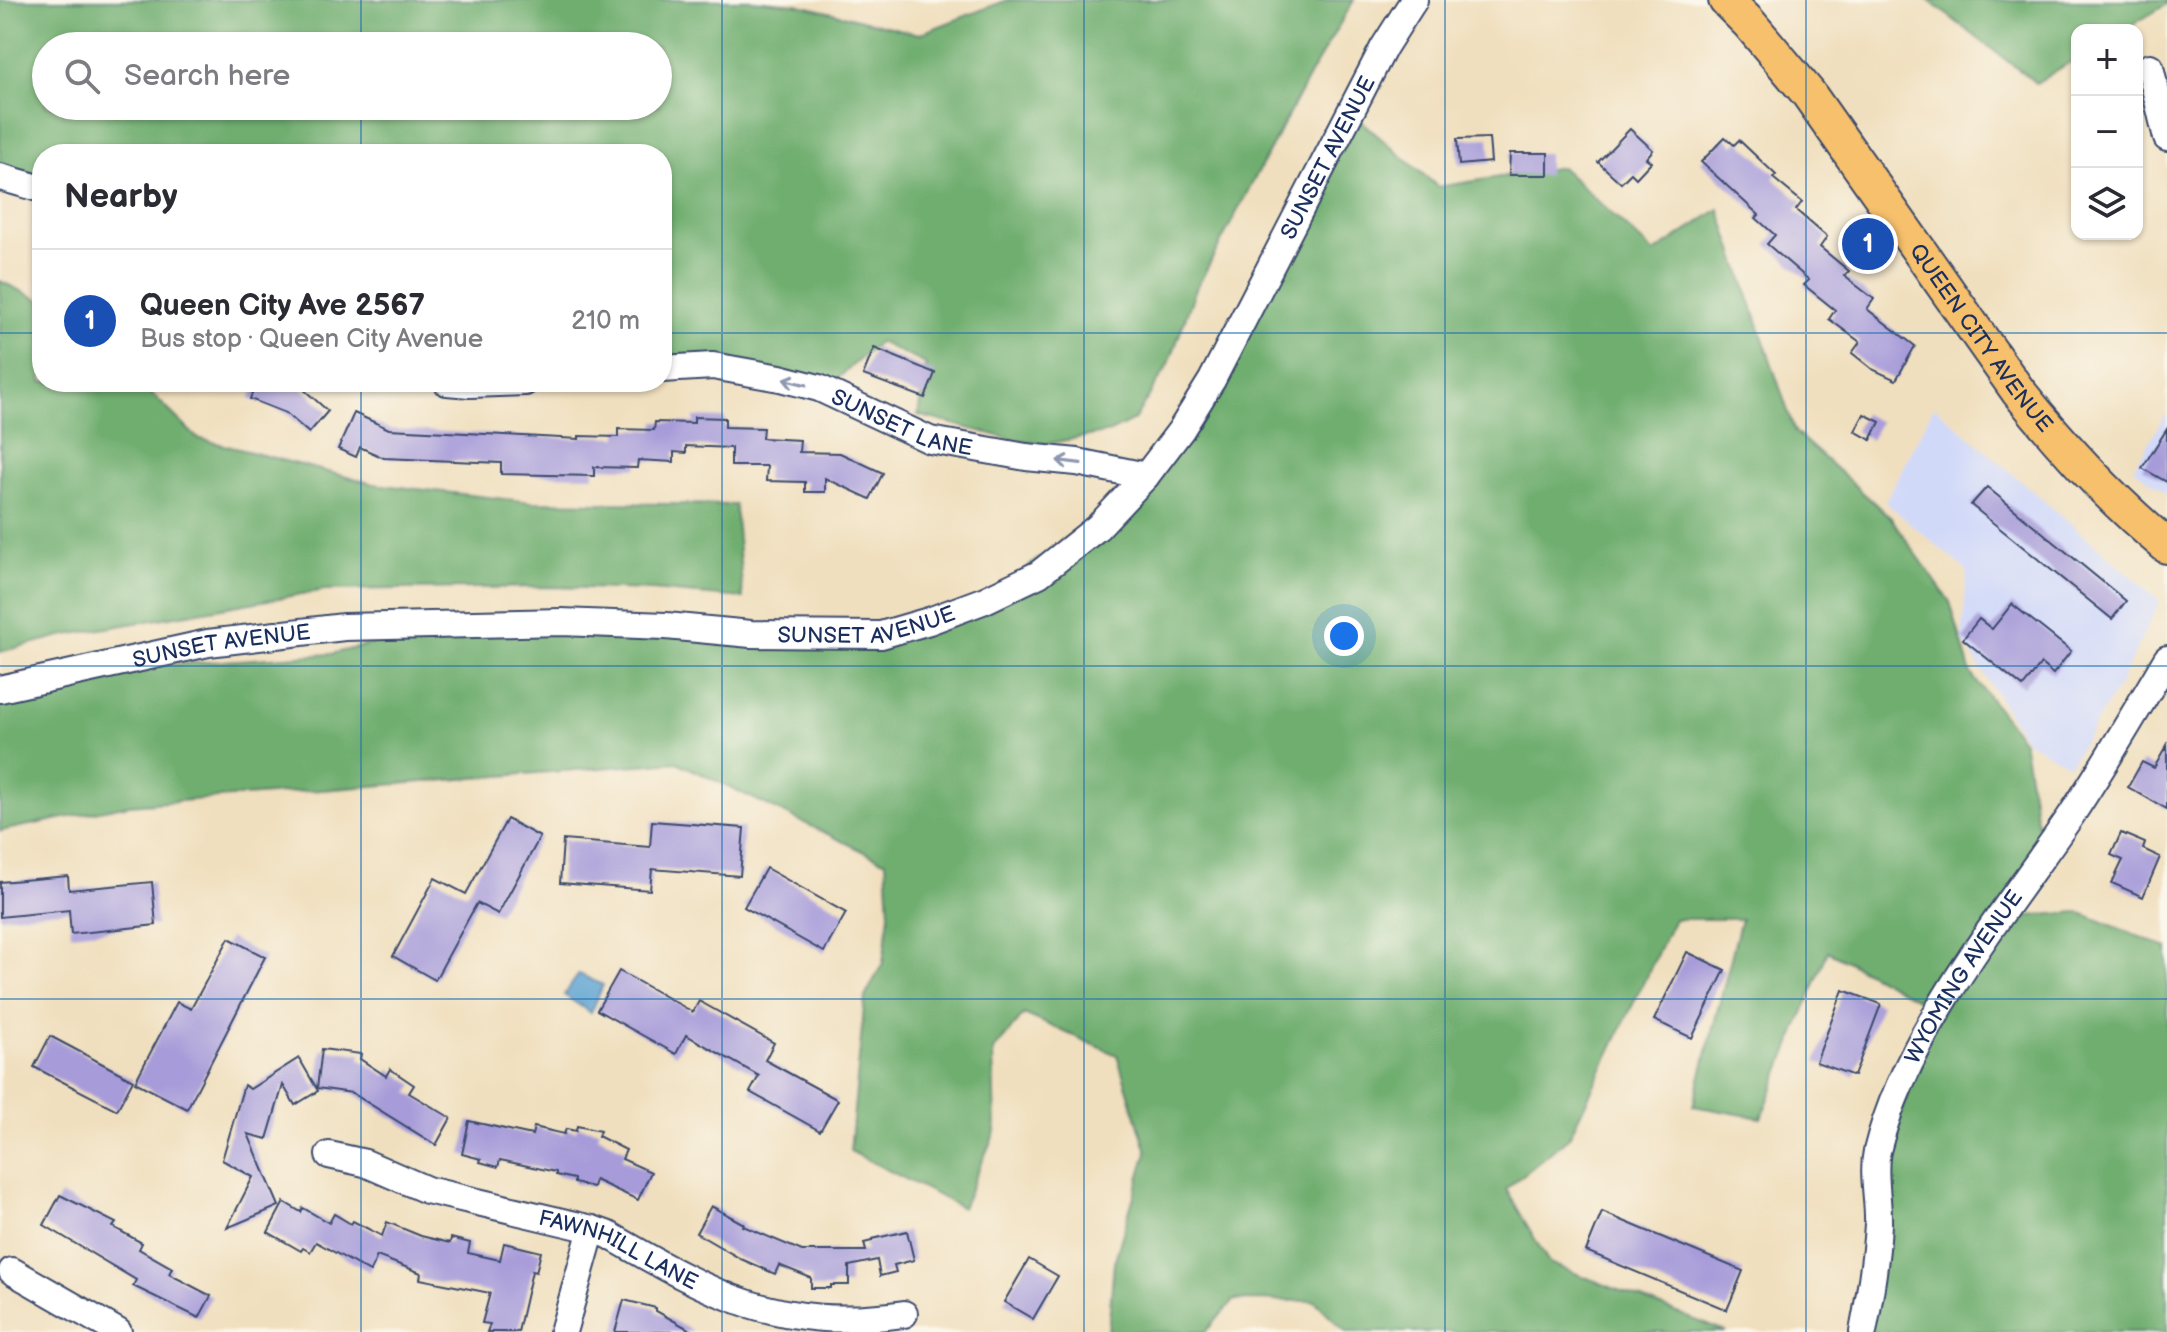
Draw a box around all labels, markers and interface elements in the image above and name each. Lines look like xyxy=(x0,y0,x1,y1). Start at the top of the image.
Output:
map controls xyxy=(2071,24,2143,240)
button: + xyxy=(2071,24,2143,96)
search box xyxy=(32,32,672,120)
icon: search xyxy=(60,54,104,98)
text: Search here xyxy=(124,58,290,94)
street label: SUNSET AVENUE xyxy=(1275,72,1382,244)
button: − xyxy=(2071,96,2143,168)
button: layers xyxy=(2071,168,2143,240)
text: Nearby xyxy=(64,176,178,217)
pin: 1 xyxy=(1842,214,1894,274)
street label: QUEEN CITY AVENUE xyxy=(1903,239,2058,438)
text: Queen City Ave 2567 xyxy=(140,288,425,324)
text: 1 xyxy=(85,306,95,337)
text: 210 m xyxy=(571,306,640,337)
text: Bus stop · Queen City Avenue xyxy=(140,324,483,355)
one-way arrow xyxy=(783,374,809,389)
street label: SUNSET LANE xyxy=(827,384,975,462)
one-way arrow xyxy=(1057,454,1083,469)
street label: SUNSET AVENUE xyxy=(778,600,959,650)
your location xyxy=(1324,616,1364,656)
street label: SUNSET AVENUE xyxy=(130,619,312,674)
street label: WYOMING AVENUE xyxy=(1900,885,2029,1068)
street label: FAWNHILL LANE xyxy=(536,1205,702,1296)

